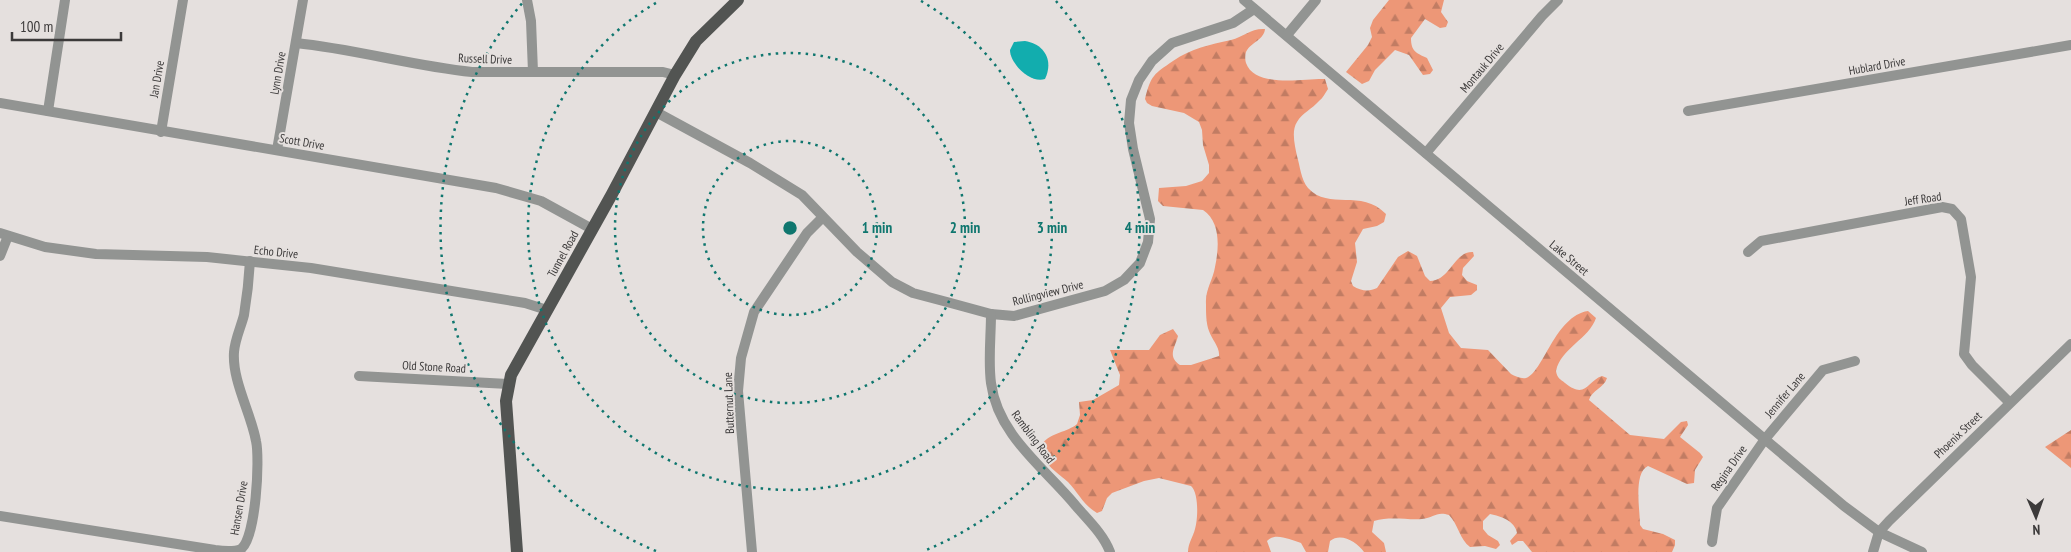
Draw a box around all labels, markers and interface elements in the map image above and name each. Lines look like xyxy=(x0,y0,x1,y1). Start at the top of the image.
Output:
scale bar xyxy=(12,10,121,42)
text: 100 m xyxy=(20,17,53,36)
street label: Montauk Drive xyxy=(1457,40,1507,96)
street label: Lynn Drive xyxy=(266,50,289,96)
street label: Russell Drive xyxy=(458,50,512,67)
street label: Hublard Drive xyxy=(1847,53,1906,78)
street label: Jan Drive xyxy=(146,59,167,100)
street label: Scott Drive xyxy=(278,130,326,153)
street label: Jeff Road xyxy=(1903,188,1942,209)
text: 1 min xyxy=(862,218,892,237)
text: 2 min xyxy=(950,218,980,237)
text: 3 min xyxy=(1037,218,1067,237)
text: 4 min xyxy=(1125,218,1155,237)
centre of rings xyxy=(781,219,799,237)
street label: Tunnel Road xyxy=(544,228,581,280)
street label: Lake Street xyxy=(1547,237,1592,279)
street label: Echo Drive xyxy=(253,242,299,261)
street label: Rollingview Drive xyxy=(1011,276,1085,309)
street label: Old Stone Road xyxy=(402,357,466,376)
street label: Jennifer Lane xyxy=(1761,369,1808,421)
street label: Butternut Lane xyxy=(720,372,737,434)
street label: Rambling Road xyxy=(1009,407,1058,466)
street label: Phoenix Street xyxy=(1931,408,1985,461)
street label: Regina Drive xyxy=(1707,442,1750,493)
street label: Hansen Drive xyxy=(226,479,251,536)
north arrow xyxy=(2011,492,2061,542)
text: N xyxy=(2032,521,2041,539)

